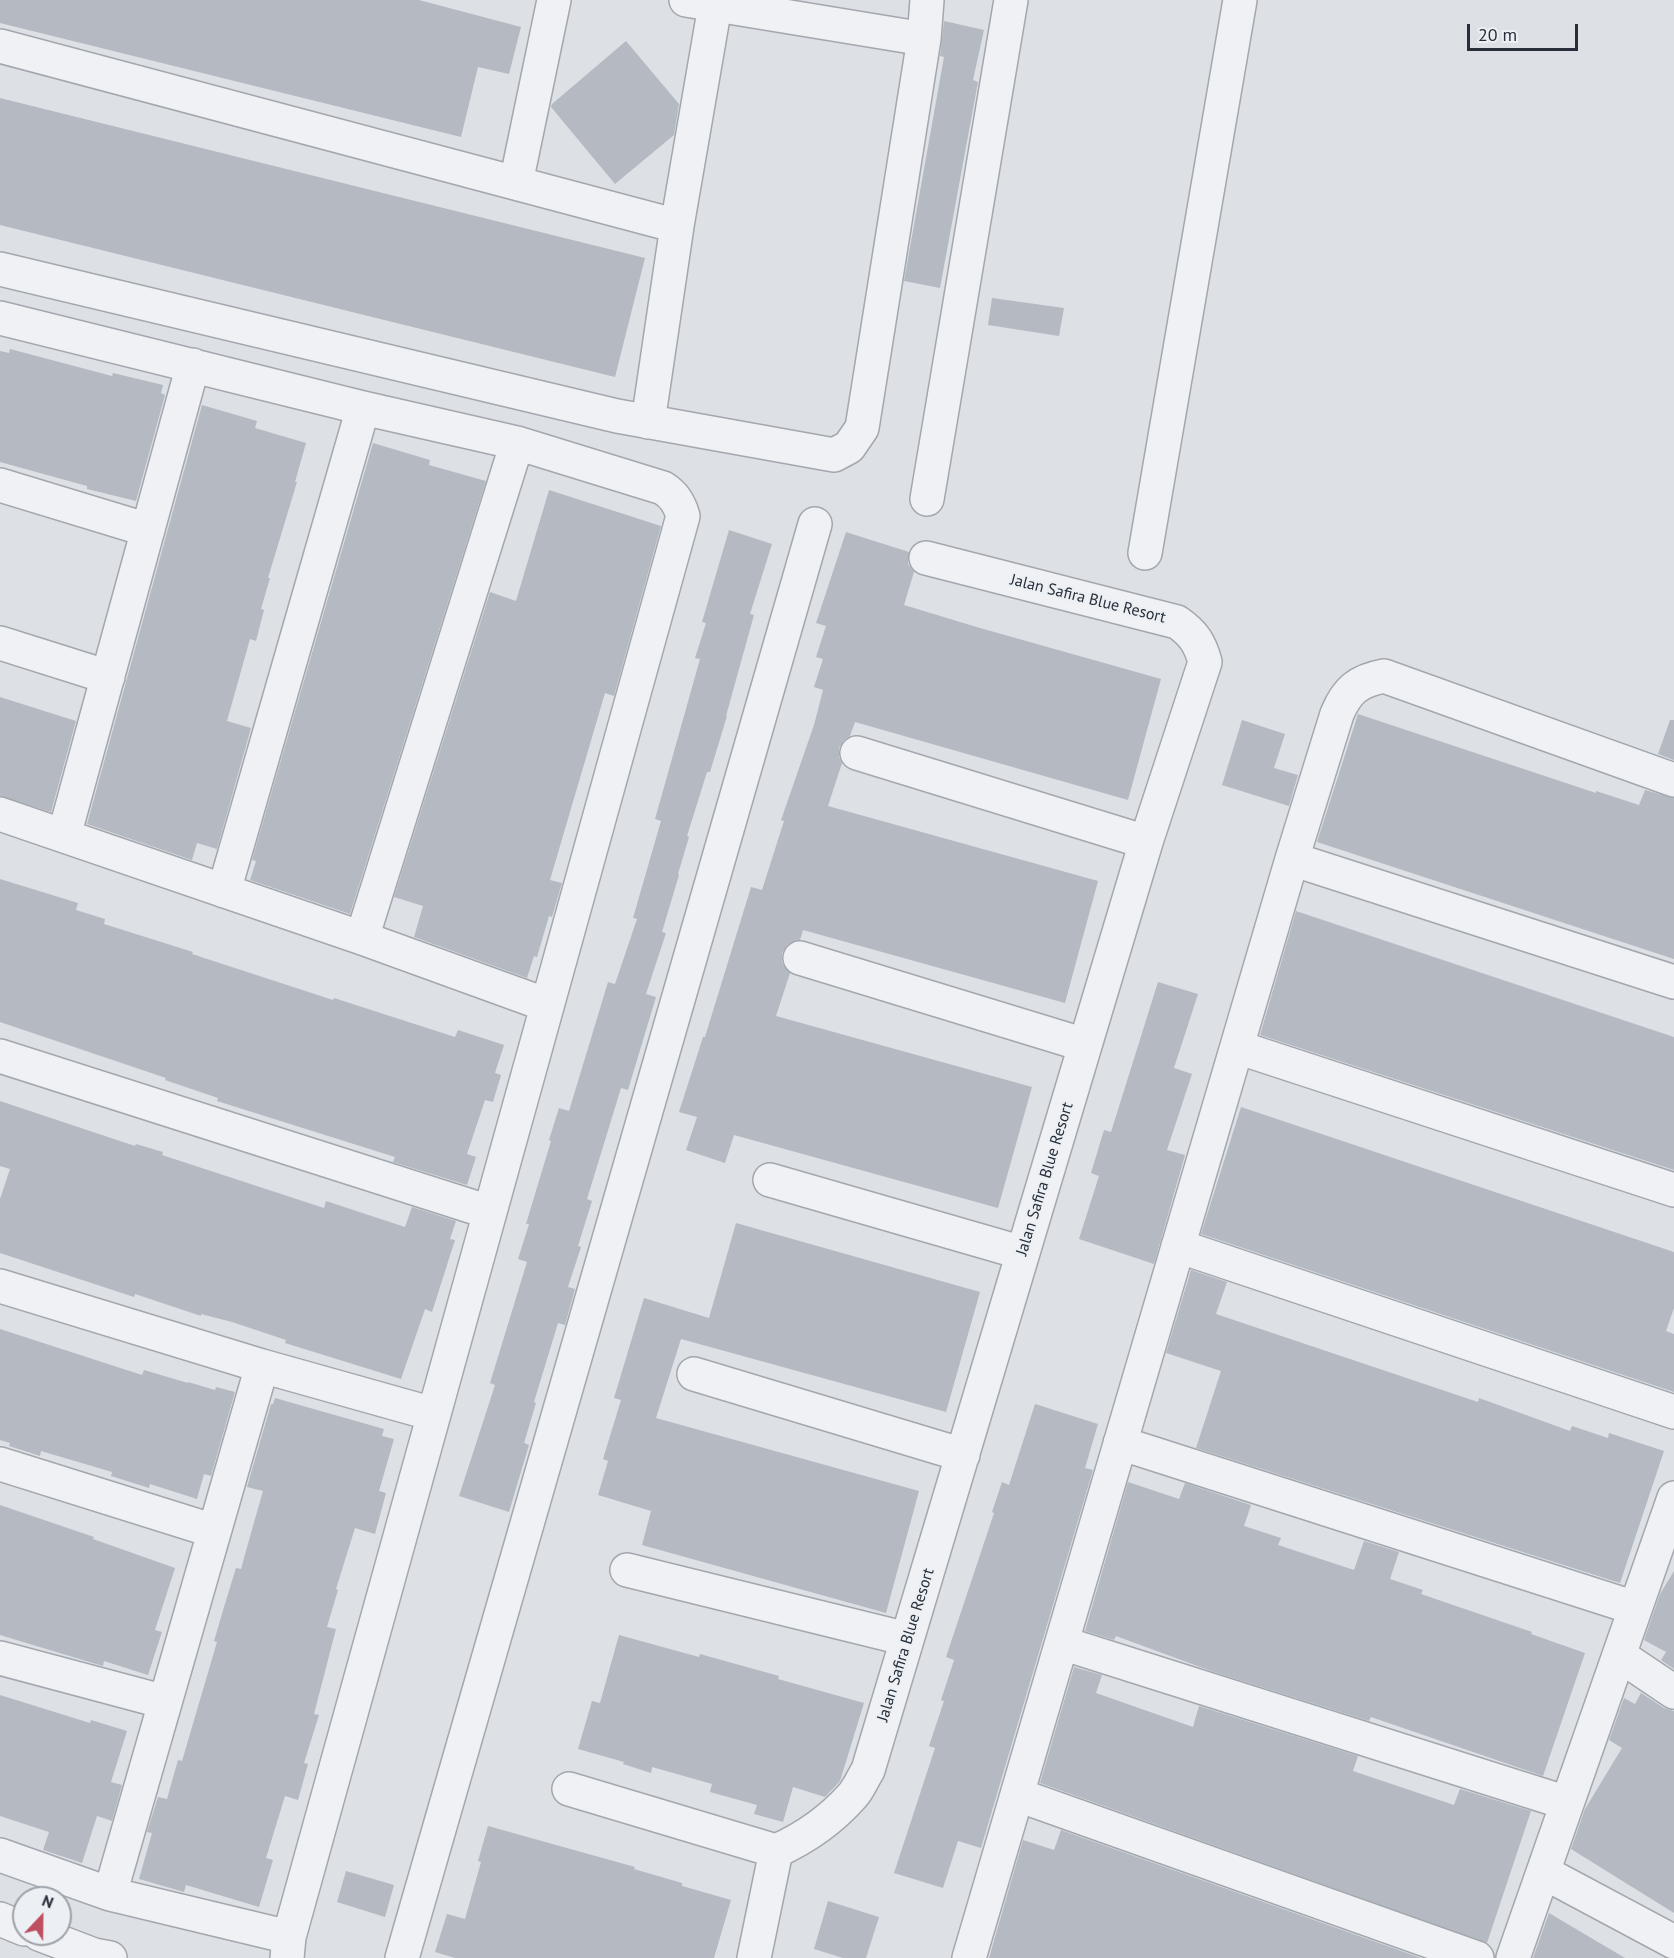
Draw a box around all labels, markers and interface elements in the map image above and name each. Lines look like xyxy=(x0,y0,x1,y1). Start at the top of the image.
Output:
scale bar xyxy=(1470,12,1581,50)
text: 20 m xyxy=(1478,23,1517,46)
street label: Jalan Safira Blue Resort xyxy=(1008,570,1168,628)
street label: Jalan Safira Blue Resort xyxy=(1012,1100,1078,1258)
street label: Jalan Safira Blue Resort xyxy=(873,1566,939,1724)
north arrow xyxy=(12,1886,72,1946)
text: N xyxy=(39,1890,57,1912)

